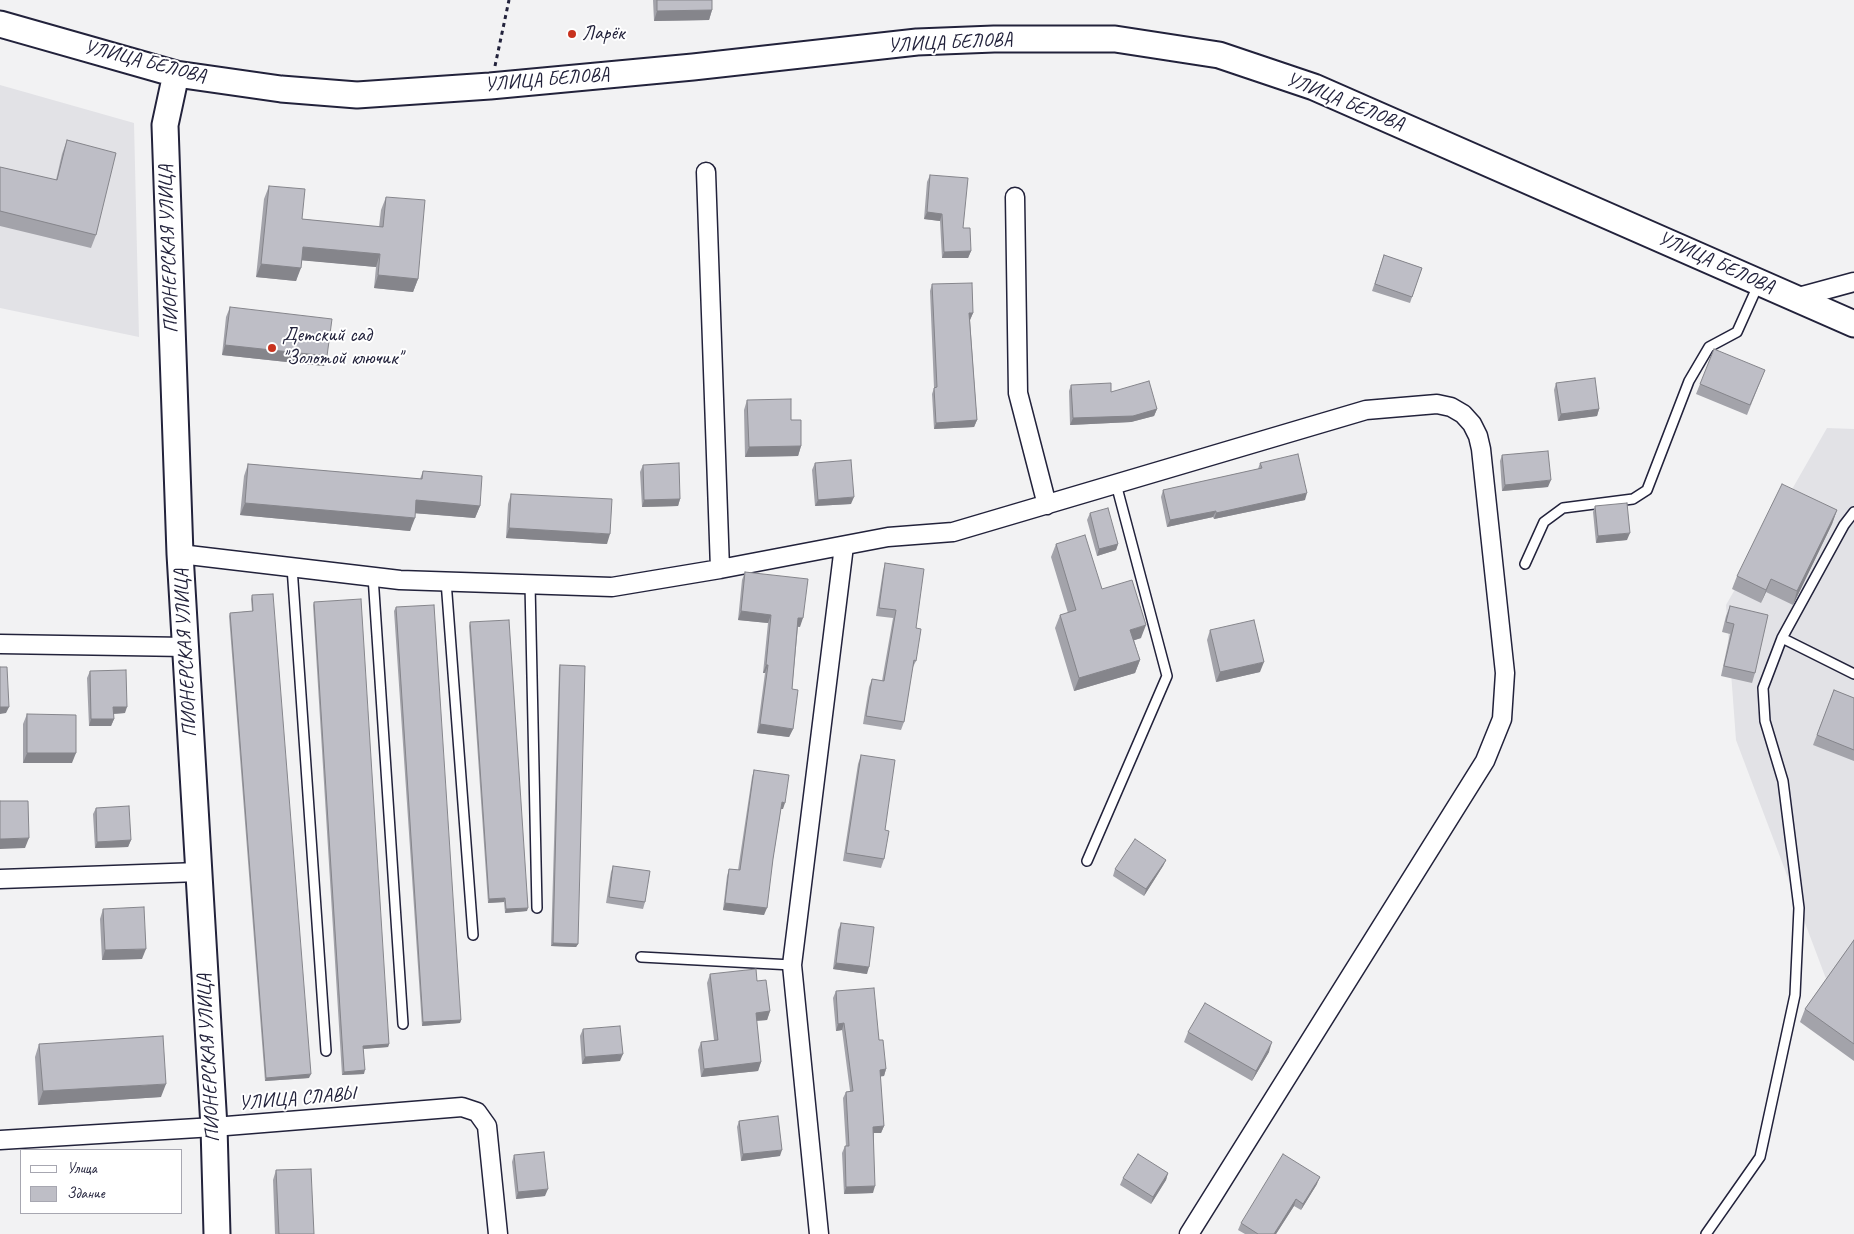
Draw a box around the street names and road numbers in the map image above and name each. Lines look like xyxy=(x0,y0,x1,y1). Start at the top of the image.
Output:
street label: УЛИЦА БЕЛОВА xyxy=(887,28,1013,58)
street label: УЛИЦА БЕЛОВА xyxy=(81,35,209,89)
street label: УЛИЦА БЕЛОВА xyxy=(484,63,610,97)
street label: УЛИЦА БЕЛОВА xyxy=(1283,67,1407,137)
street label: ПИОНЕРСКАЯ УЛИЦА xyxy=(154,164,184,334)
street label: УЛИЦА БЕЛОВА xyxy=(1654,227,1778,299)
street label: ПИОНЕРСКАЯ УЛИЦА xyxy=(170,568,202,738)
street label: ПИОНЕРСКАЯ УЛИЦА xyxy=(193,973,225,1143)
street label: УЛИЦА СЛАВЫ xyxy=(238,1082,356,1116)

